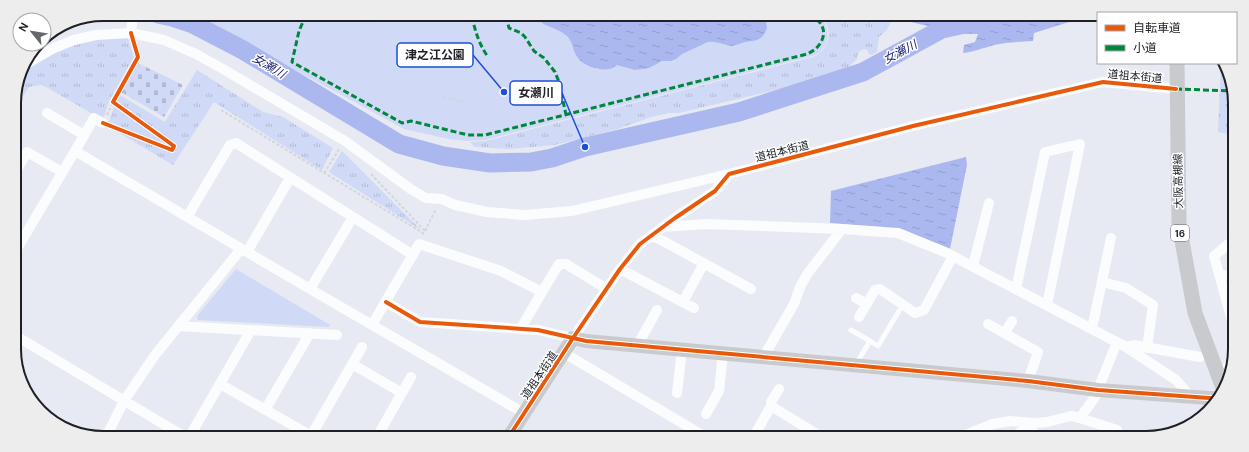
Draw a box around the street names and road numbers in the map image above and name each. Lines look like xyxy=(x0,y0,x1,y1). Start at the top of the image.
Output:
street label: 道祖本街道 xyxy=(1107,67,1163,85)
street label: 道祖本街道 xyxy=(754,138,810,164)
street label: 大阪高槻線 xyxy=(1171,153,1185,209)
road number: 16 xyxy=(1171,225,1189,241)
street label: 道祖本街道 xyxy=(518,348,560,402)

